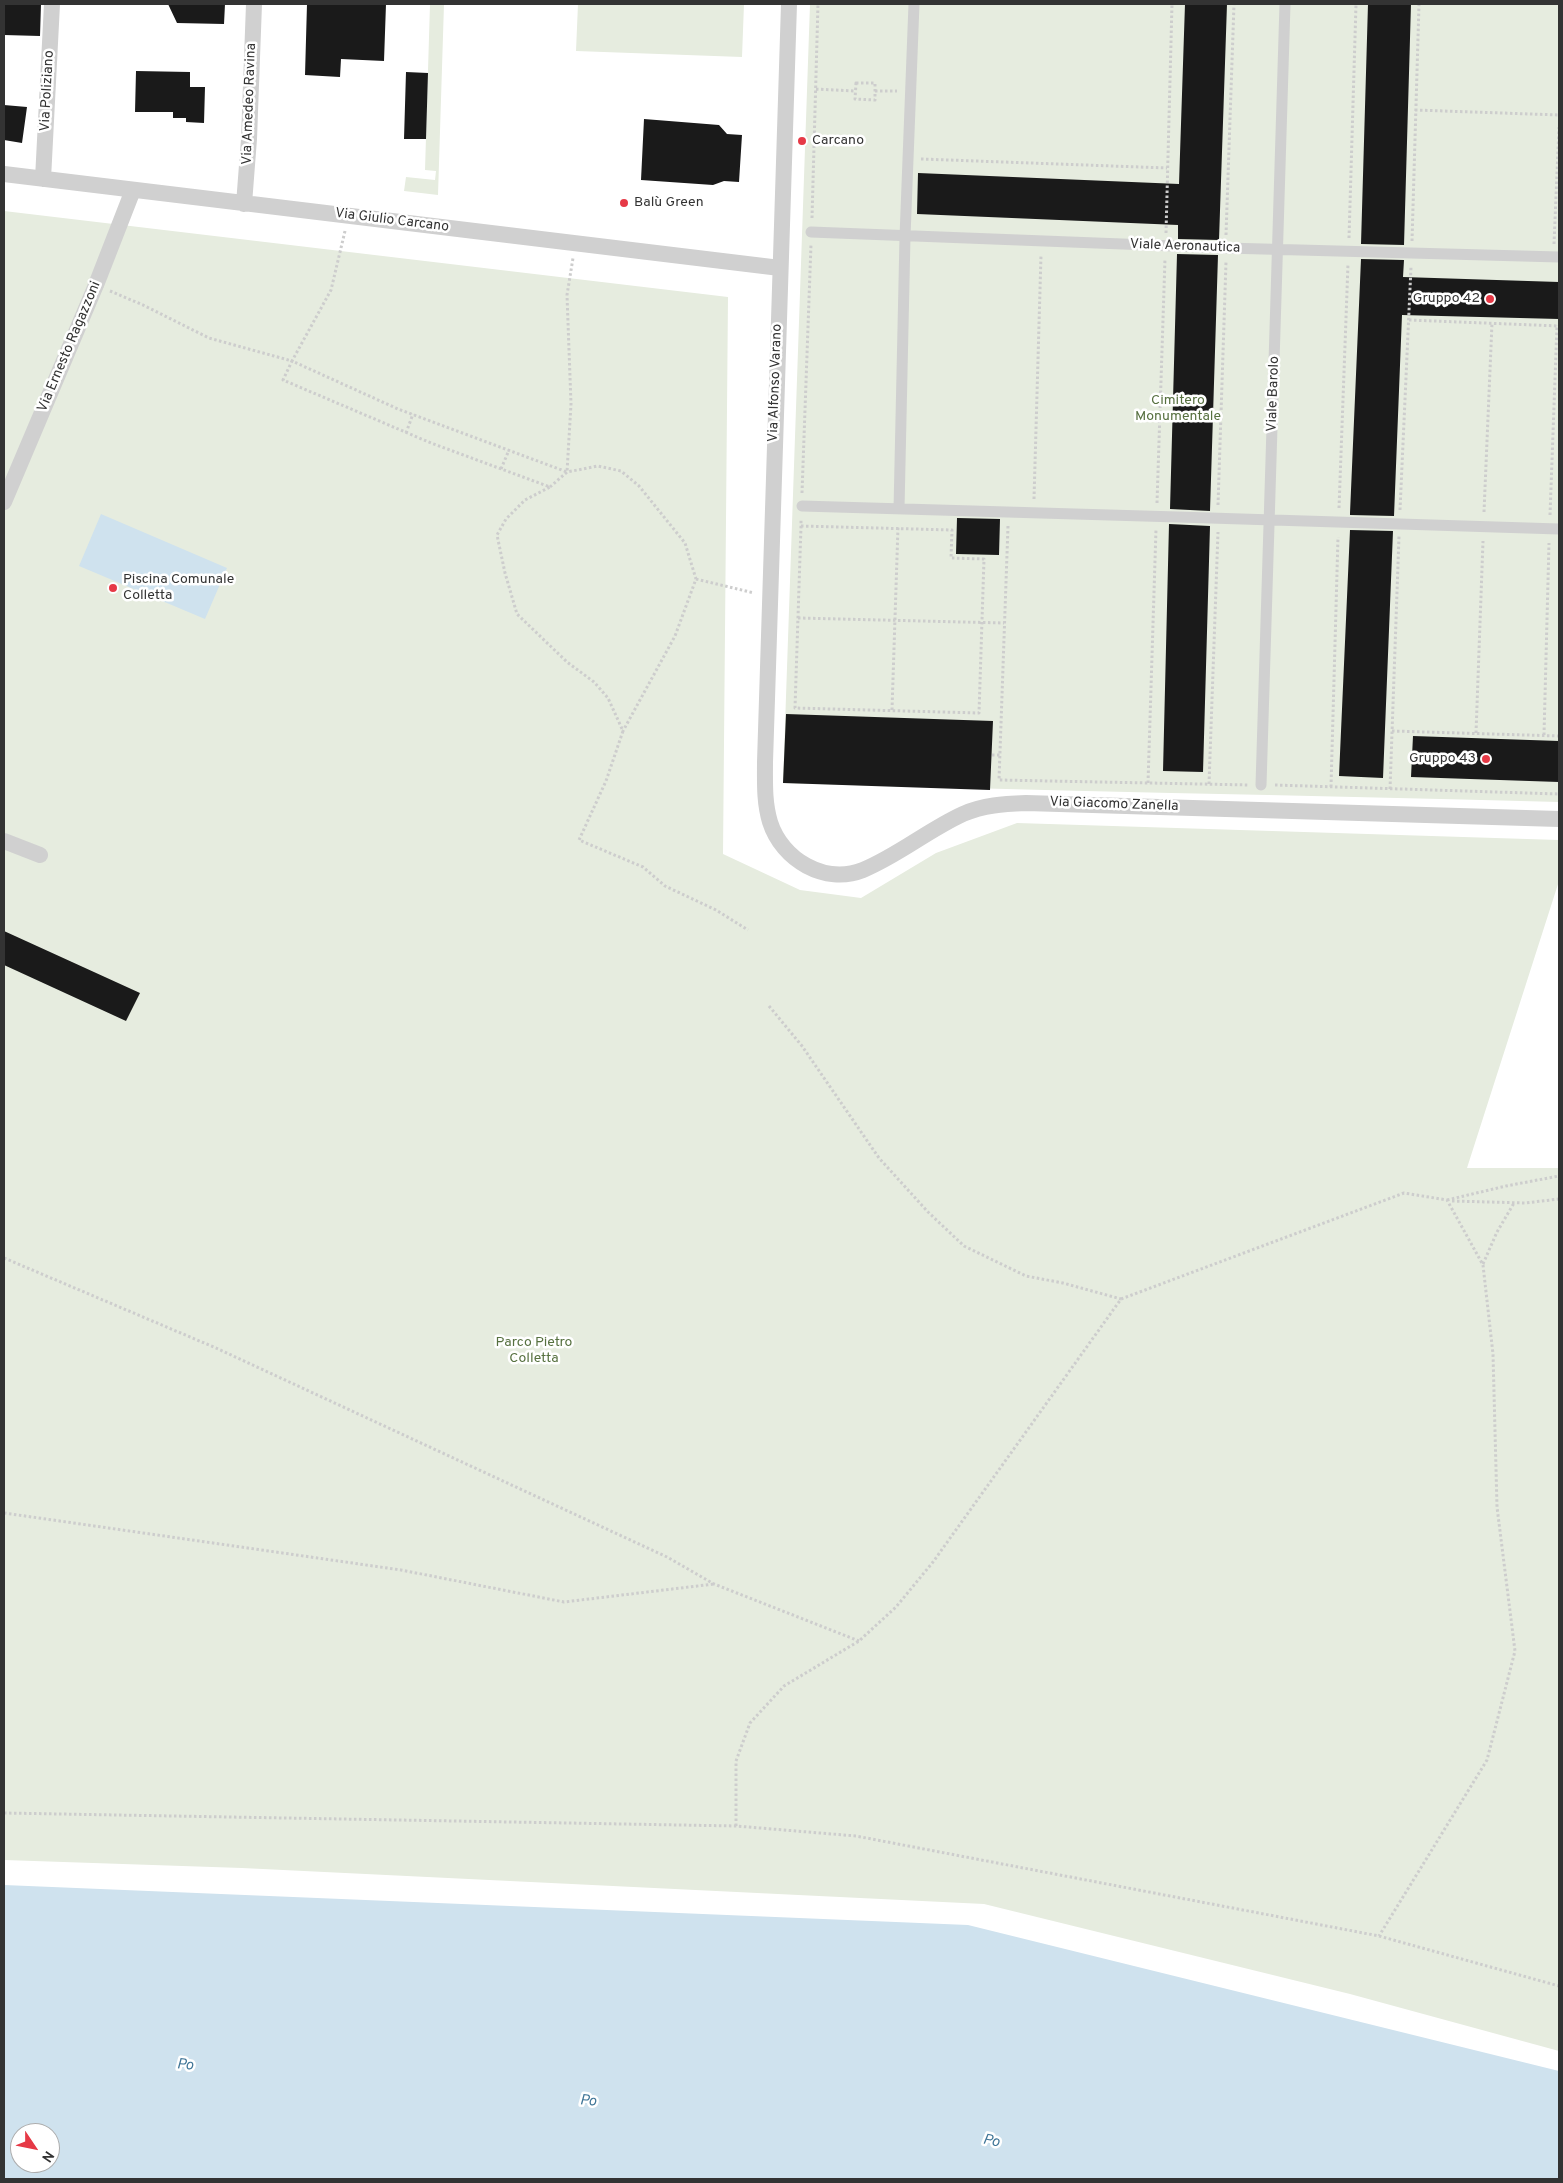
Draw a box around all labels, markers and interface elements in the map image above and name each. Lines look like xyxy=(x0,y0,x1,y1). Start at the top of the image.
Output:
street label: Via Amedeo Ravina xyxy=(239,43,261,165)
street label: Via Poliziano xyxy=(37,50,59,132)
place label: Carcano xyxy=(812,133,864,149)
marker: Carcano xyxy=(796,135,808,147)
place label: Balù Green xyxy=(634,195,704,211)
marker: Balù Green xyxy=(618,197,630,209)
street label: Via Giulio Carcano xyxy=(334,206,450,236)
street label: Viale Aeronautica xyxy=(1130,237,1240,257)
street label: Via Ernesto Ragazzoni xyxy=(35,279,105,415)
place label: Gruppo 42 xyxy=(1413,291,1480,307)
marker: Gruppo 42 xyxy=(1484,293,1496,305)
street label: Via Alfonso Varano xyxy=(766,324,786,442)
street label: Viale Barolo xyxy=(1264,356,1284,432)
park label: Cimitero Monumentale xyxy=(1135,393,1221,426)
place label: Piscina Comunale Colletta xyxy=(123,572,234,604)
marker: Piscina Comunale Colletta xyxy=(107,582,119,594)
place label: Gruppo 43 xyxy=(1409,751,1476,767)
marker: Gruppo 43 xyxy=(1480,753,1492,765)
street label: Via Giacomo Zanella xyxy=(1049,794,1179,816)
park label: Parco Pietro Colletta xyxy=(496,1335,572,1368)
water label: Po xyxy=(176,2056,194,2076)
water label: Po xyxy=(579,2092,597,2112)
north arrow xyxy=(10,2123,60,2173)
water label: Po xyxy=(981,2131,1001,2153)
text: N xyxy=(37,2147,57,2165)

